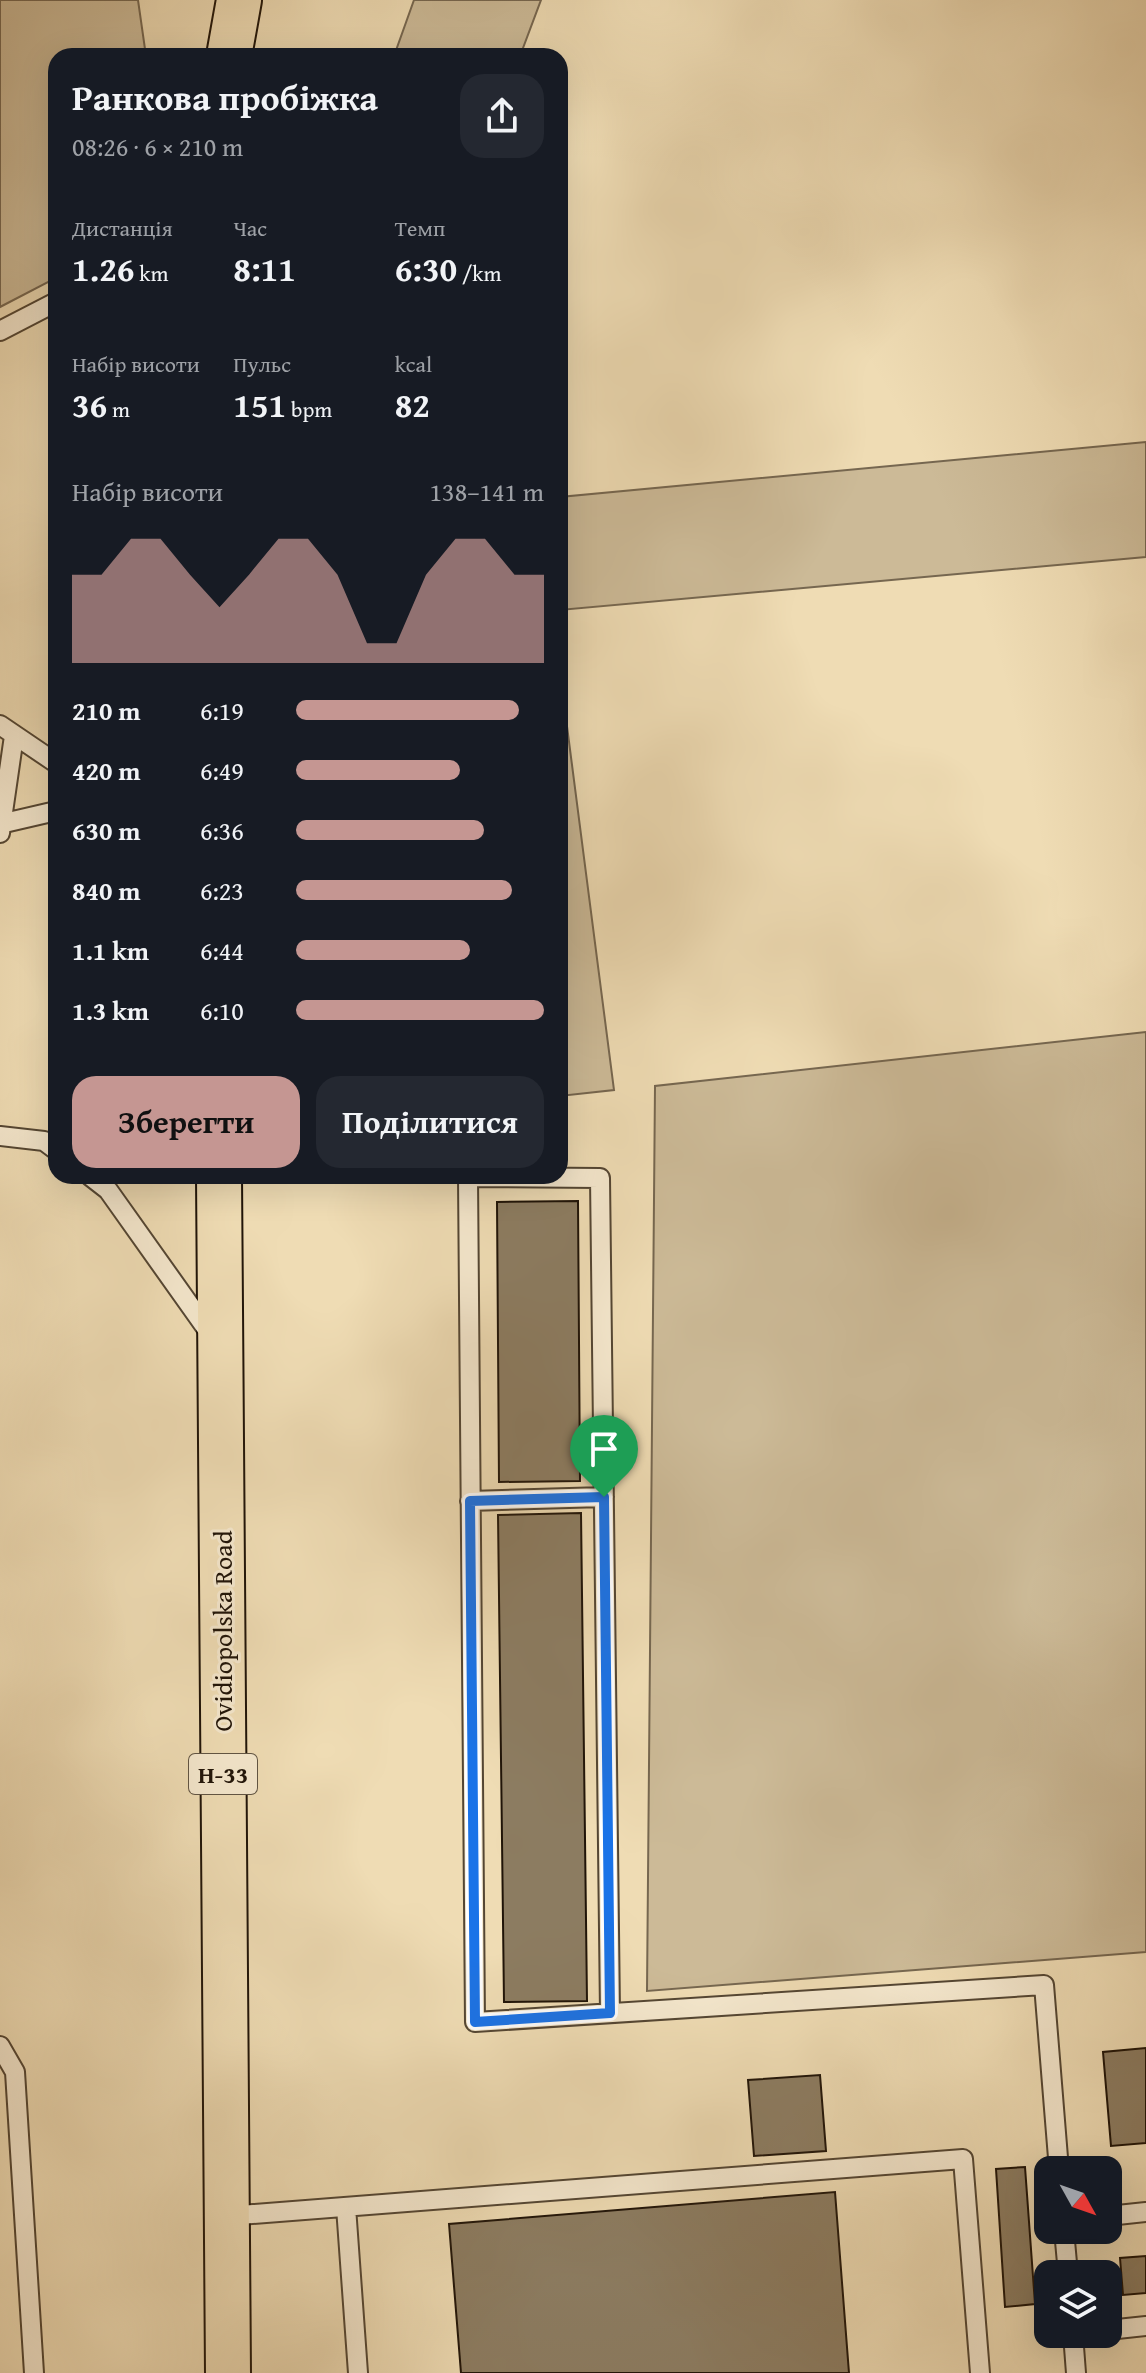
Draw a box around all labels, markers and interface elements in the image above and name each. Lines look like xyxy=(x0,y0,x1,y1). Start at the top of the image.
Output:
text: Ранкова пробіжка xyxy=(72,70,378,123)
button: share xyxy=(460,74,544,158)
text: 08:26 · 6 × 210 m xyxy=(72,127,243,166)
text: Дистанція xyxy=(72,212,173,244)
text: Час xyxy=(233,212,267,244)
text: Темп xyxy=(395,212,445,244)
text: 1.26 xyxy=(72,244,134,293)
text: 8:11 xyxy=(233,244,296,293)
text: 6:30 xyxy=(395,244,457,293)
text: km xyxy=(134,257,168,289)
text: /km xyxy=(457,257,502,289)
text: Набір висоти xyxy=(72,348,200,380)
text: Пульс xyxy=(233,348,291,380)
text: kcal xyxy=(395,348,432,380)
text: 36 xyxy=(72,380,107,429)
text: 151 xyxy=(233,380,286,429)
text: 82 xyxy=(395,380,430,429)
text: m xyxy=(107,393,130,425)
text: bpm xyxy=(286,393,332,425)
text: Набір висоти xyxy=(72,472,223,511)
text: 138–141 m xyxy=(430,472,544,511)
text: 210 m xyxy=(72,691,140,730)
text: 6:19 xyxy=(200,691,244,730)
text: 420 m xyxy=(72,751,140,790)
text: 6:49 xyxy=(200,751,244,790)
text: 630 m xyxy=(72,811,140,850)
text: 6:36 xyxy=(200,811,244,850)
text: 840 m xyxy=(72,871,140,910)
text: 6:23 xyxy=(200,871,244,910)
text: 1.1 km xyxy=(72,931,149,970)
text: 6:44 xyxy=(200,931,244,970)
text: 1.3 km xyxy=(72,991,149,1030)
text: 6:10 xyxy=(200,991,244,1030)
button: Зберегти xyxy=(72,1076,300,1168)
button: Поділитися xyxy=(316,1076,544,1168)
pin xyxy=(570,1415,638,1497)
icon: arrive xyxy=(582,1427,626,1471)
street label: Ovidiopolska Road xyxy=(203,1530,242,1732)
road number: Н-33 xyxy=(189,1754,257,1794)
north arrow xyxy=(1034,2156,1122,2244)
map controls xyxy=(1034,2156,1122,2348)
button: layers xyxy=(1034,2260,1122,2348)

